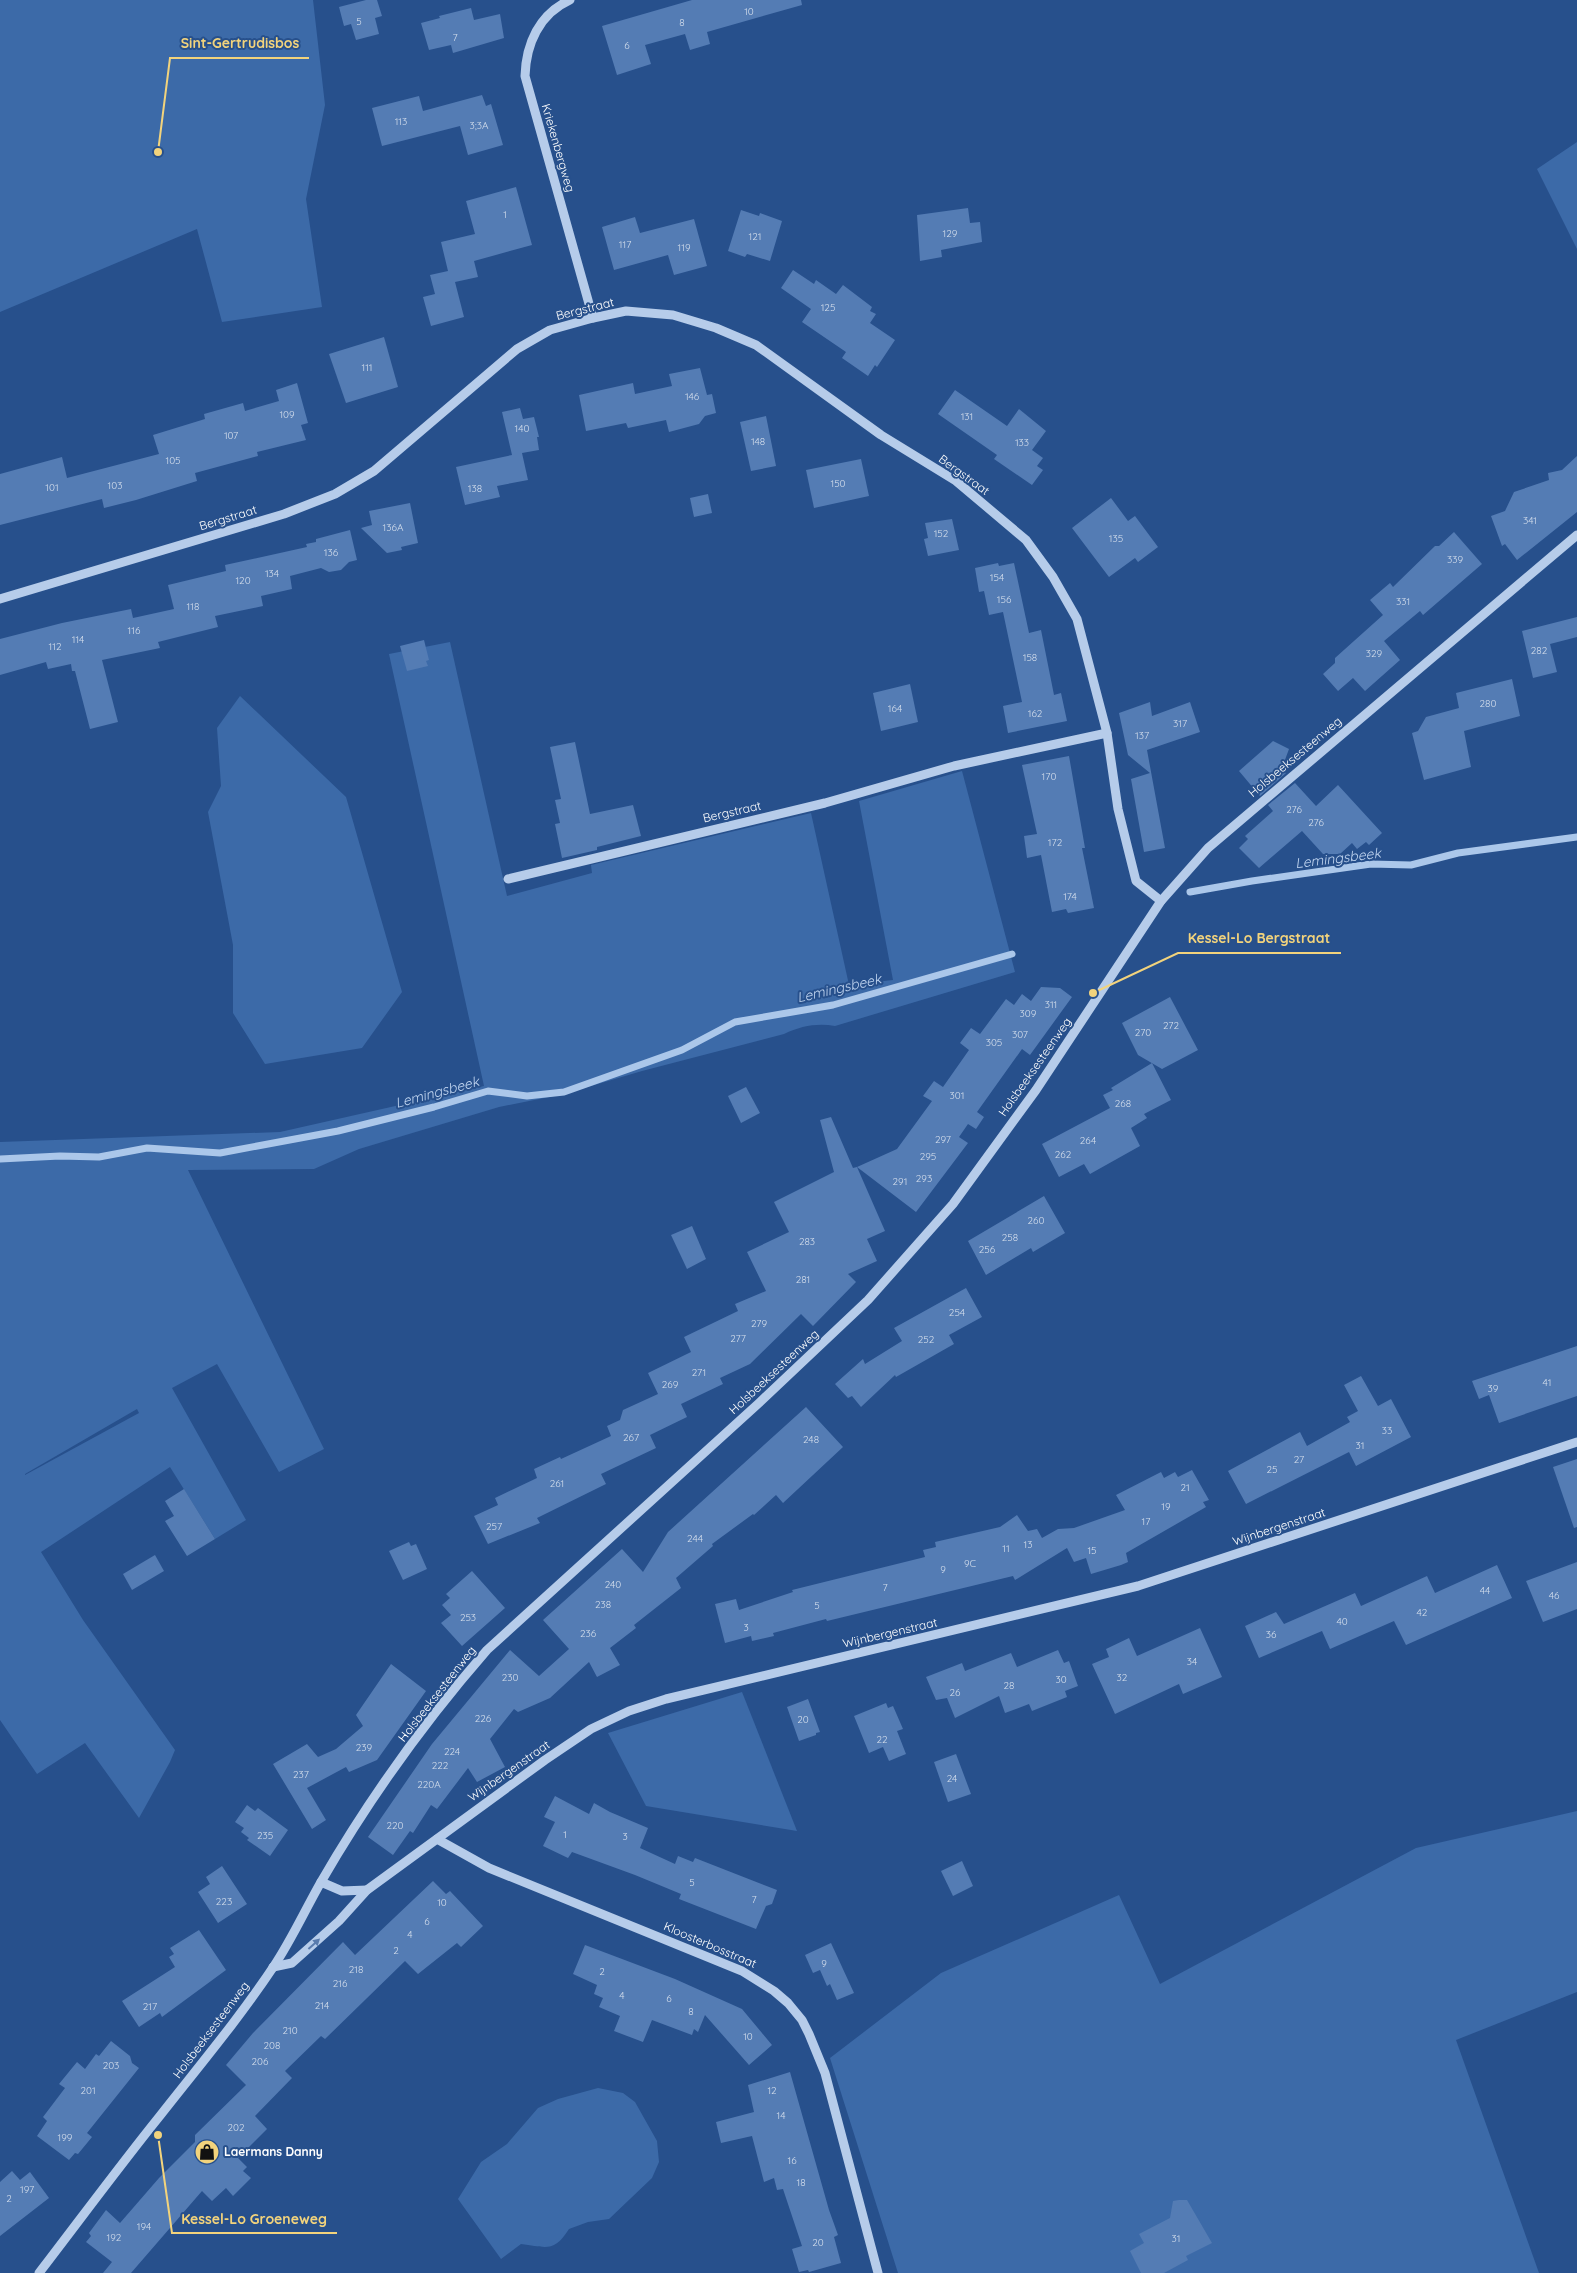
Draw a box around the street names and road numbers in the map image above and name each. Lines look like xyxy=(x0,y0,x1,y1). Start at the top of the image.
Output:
street label: Kriekenbergweg xyxy=(539,102,578,194)
street label: Bergstraat xyxy=(554,294,615,323)
street label: Bergstraat xyxy=(936,451,993,498)
street label: Bergstraat xyxy=(197,502,258,533)
street label: Holsbeeksesteenweg xyxy=(1245,713,1344,800)
street label: Bergstraat xyxy=(701,798,762,825)
street label: Holsbeeksesteenweg xyxy=(995,1014,1074,1119)
street label: Holsbeeksesteenweg xyxy=(726,1326,822,1417)
street label: Wijnbergenstraat xyxy=(1231,1504,1327,1549)
street label: Wijnbergenstraat xyxy=(841,1614,939,1651)
street label: Holsbeeksesteenweg xyxy=(395,1643,479,1745)
street label: Wijnbergenstraat xyxy=(465,1737,553,1804)
street label: Kloosterbosstraat xyxy=(662,1918,759,1971)
street label: Holsbeeksesteenweg xyxy=(169,1978,252,2081)

